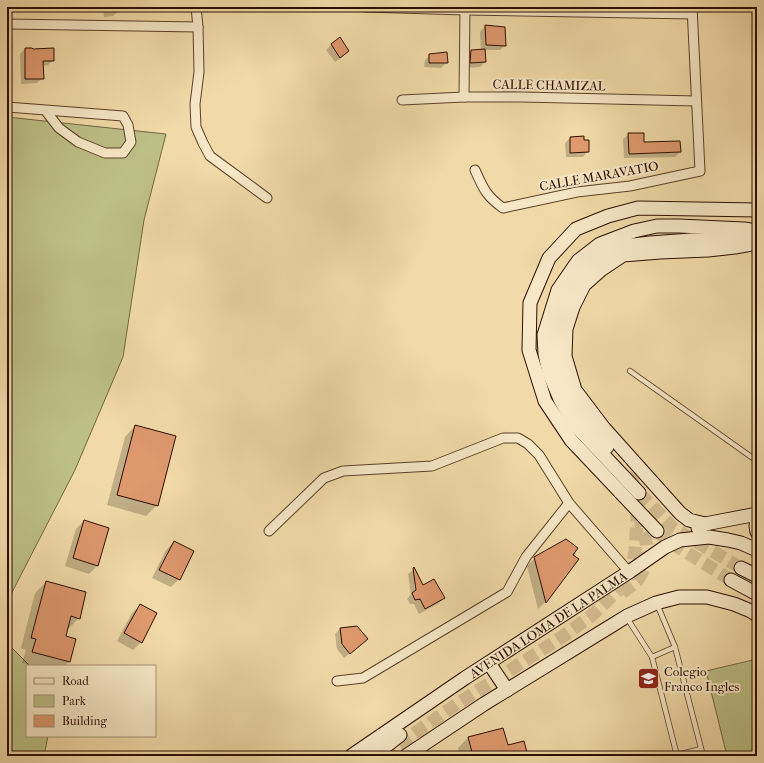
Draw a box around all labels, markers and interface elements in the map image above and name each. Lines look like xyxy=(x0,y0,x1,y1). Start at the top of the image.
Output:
street label: CALLE CHAMIZAL xyxy=(492,77,606,93)
street label: CALLE MARAVATIO xyxy=(538,158,660,194)
street label: AVENIDA LOMA DE LA PALMA xyxy=(466,568,630,681)
place label: Colegio Franco Ingles xyxy=(664,664,740,694)
legend xyxy=(26,665,156,737)
school or university icon: Colegio Franco Ingles xyxy=(636,665,662,691)
text: Road xyxy=(62,674,89,688)
text: Park xyxy=(62,694,87,708)
text: Building xyxy=(62,714,107,728)

